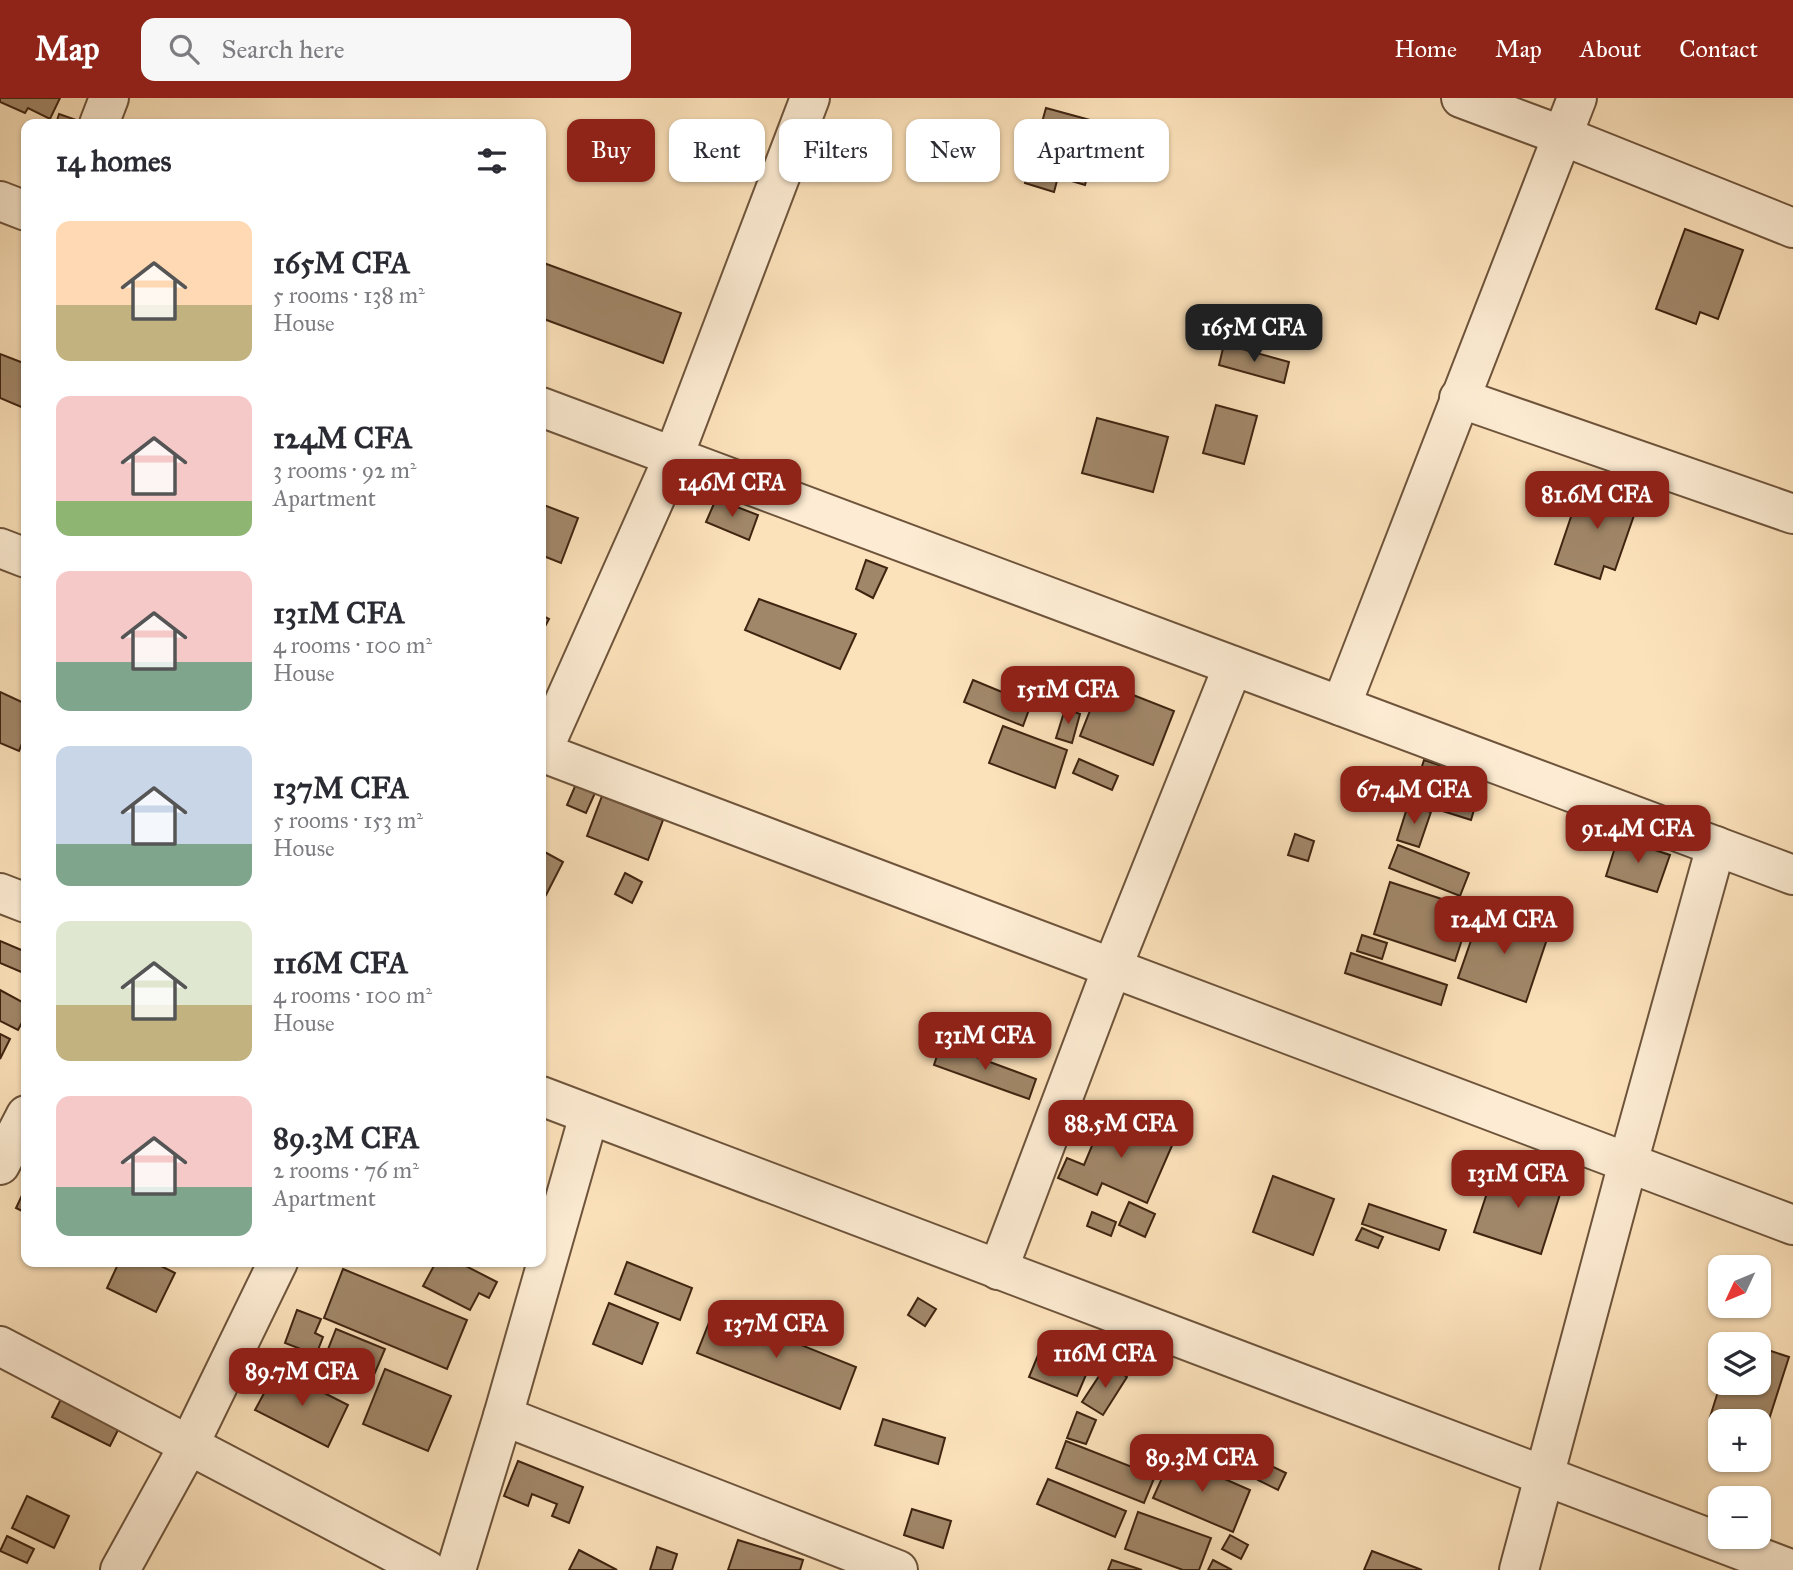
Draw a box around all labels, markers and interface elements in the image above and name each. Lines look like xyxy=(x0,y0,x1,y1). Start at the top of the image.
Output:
search box xyxy=(141,18,631,81)
text: Map xyxy=(35,29,99,69)
icon: search xyxy=(165,30,203,68)
text: Search here xyxy=(221,33,345,65)
text: Home xyxy=(1394,34,1457,64)
text: Map xyxy=(1495,34,1542,64)
text: About xyxy=(1580,34,1641,64)
text: Contact xyxy=(1679,34,1758,64)
chip: Buy xyxy=(567,119,655,182)
chip: Rent xyxy=(669,119,765,182)
chip: Filters xyxy=(779,119,892,182)
chip: New xyxy=(906,119,1000,182)
chip: Apartment xyxy=(1014,119,1169,182)
icon: filters xyxy=(473,142,511,180)
text: 14 homes xyxy=(56,143,171,179)
text: 165M CFA xyxy=(273,245,410,281)
icon: home xyxy=(112,249,196,333)
text: 5 rooms · 138 m² xyxy=(273,281,425,309)
pin: 165M CFA xyxy=(1182,304,1326,364)
text: House xyxy=(273,309,335,337)
text: 165M CFA xyxy=(1201,313,1307,341)
text: 124M CFA xyxy=(273,420,413,456)
icon: home xyxy=(112,424,196,508)
text: 3 rooms · 92 m² xyxy=(273,456,416,484)
pin: 146M CFA xyxy=(660,460,804,519)
text: 146M CFA xyxy=(678,468,786,496)
pin: 81.6M CFA xyxy=(1517,472,1677,531)
text: 81.6M CFA xyxy=(1541,480,1653,508)
text: Apartment xyxy=(273,484,376,512)
text: 131M CFA xyxy=(273,595,405,631)
icon: home xyxy=(112,599,196,683)
text: 4 rooms · 100 m² xyxy=(273,631,432,659)
text: House xyxy=(273,659,335,687)
pin: 151M CFA xyxy=(996,666,1140,726)
text: 151M CFA xyxy=(1017,675,1119,703)
pin: 67.4M CFA xyxy=(1334,766,1494,826)
text: 137M CFA xyxy=(273,770,409,806)
icon: home xyxy=(112,774,196,858)
text: 67.4M CFA xyxy=(1356,775,1472,803)
text: 5 rooms · 153 m² xyxy=(273,806,423,834)
pin: 91.4M CFA xyxy=(1558,806,1718,865)
text: 91.4M CFA xyxy=(1582,814,1694,842)
text: House xyxy=(273,834,335,862)
pin: 124M CFA xyxy=(1432,896,1576,956)
text: 124M CFA xyxy=(1451,905,1557,933)
text: 116M CFA xyxy=(273,945,408,981)
icon: home xyxy=(112,949,196,1033)
text: 4 rooms · 100 m² xyxy=(273,981,432,1009)
text: House xyxy=(273,1009,335,1037)
pin: 131M CFA xyxy=(913,1012,1057,1072)
text: 131M CFA xyxy=(934,1021,1036,1049)
pin: 88.5M CFA xyxy=(1041,1100,1201,1160)
text: 88.5M CFA xyxy=(1064,1109,1178,1137)
text: 89.3M CFA xyxy=(273,1120,419,1156)
icon: home xyxy=(112,1124,196,1208)
pin: 131M CFA xyxy=(1446,1150,1590,1210)
text: 2 rooms · 76 m² xyxy=(273,1156,419,1184)
text: 131M CFA xyxy=(1467,1159,1569,1187)
text: Apartment xyxy=(273,1184,376,1212)
north arrow xyxy=(1708,1255,1771,1318)
map controls xyxy=(1708,1255,1771,1549)
pin: 137M CFA xyxy=(704,1300,848,1360)
text: 137M CFA xyxy=(724,1309,828,1337)
pin: 116M CFA xyxy=(1033,1330,1177,1390)
button: layers xyxy=(1708,1332,1771,1395)
text: 116M CFA xyxy=(1053,1339,1157,1367)
pin: 89.7M CFA xyxy=(222,1348,382,1408)
text: 89.7M CFA xyxy=(245,1357,359,1385)
button: + xyxy=(1708,1409,1771,1472)
pin: 89.3M CFA xyxy=(1122,1434,1282,1494)
text: 89.3M CFA xyxy=(1146,1443,1258,1471)
button: − xyxy=(1708,1486,1771,1549)

